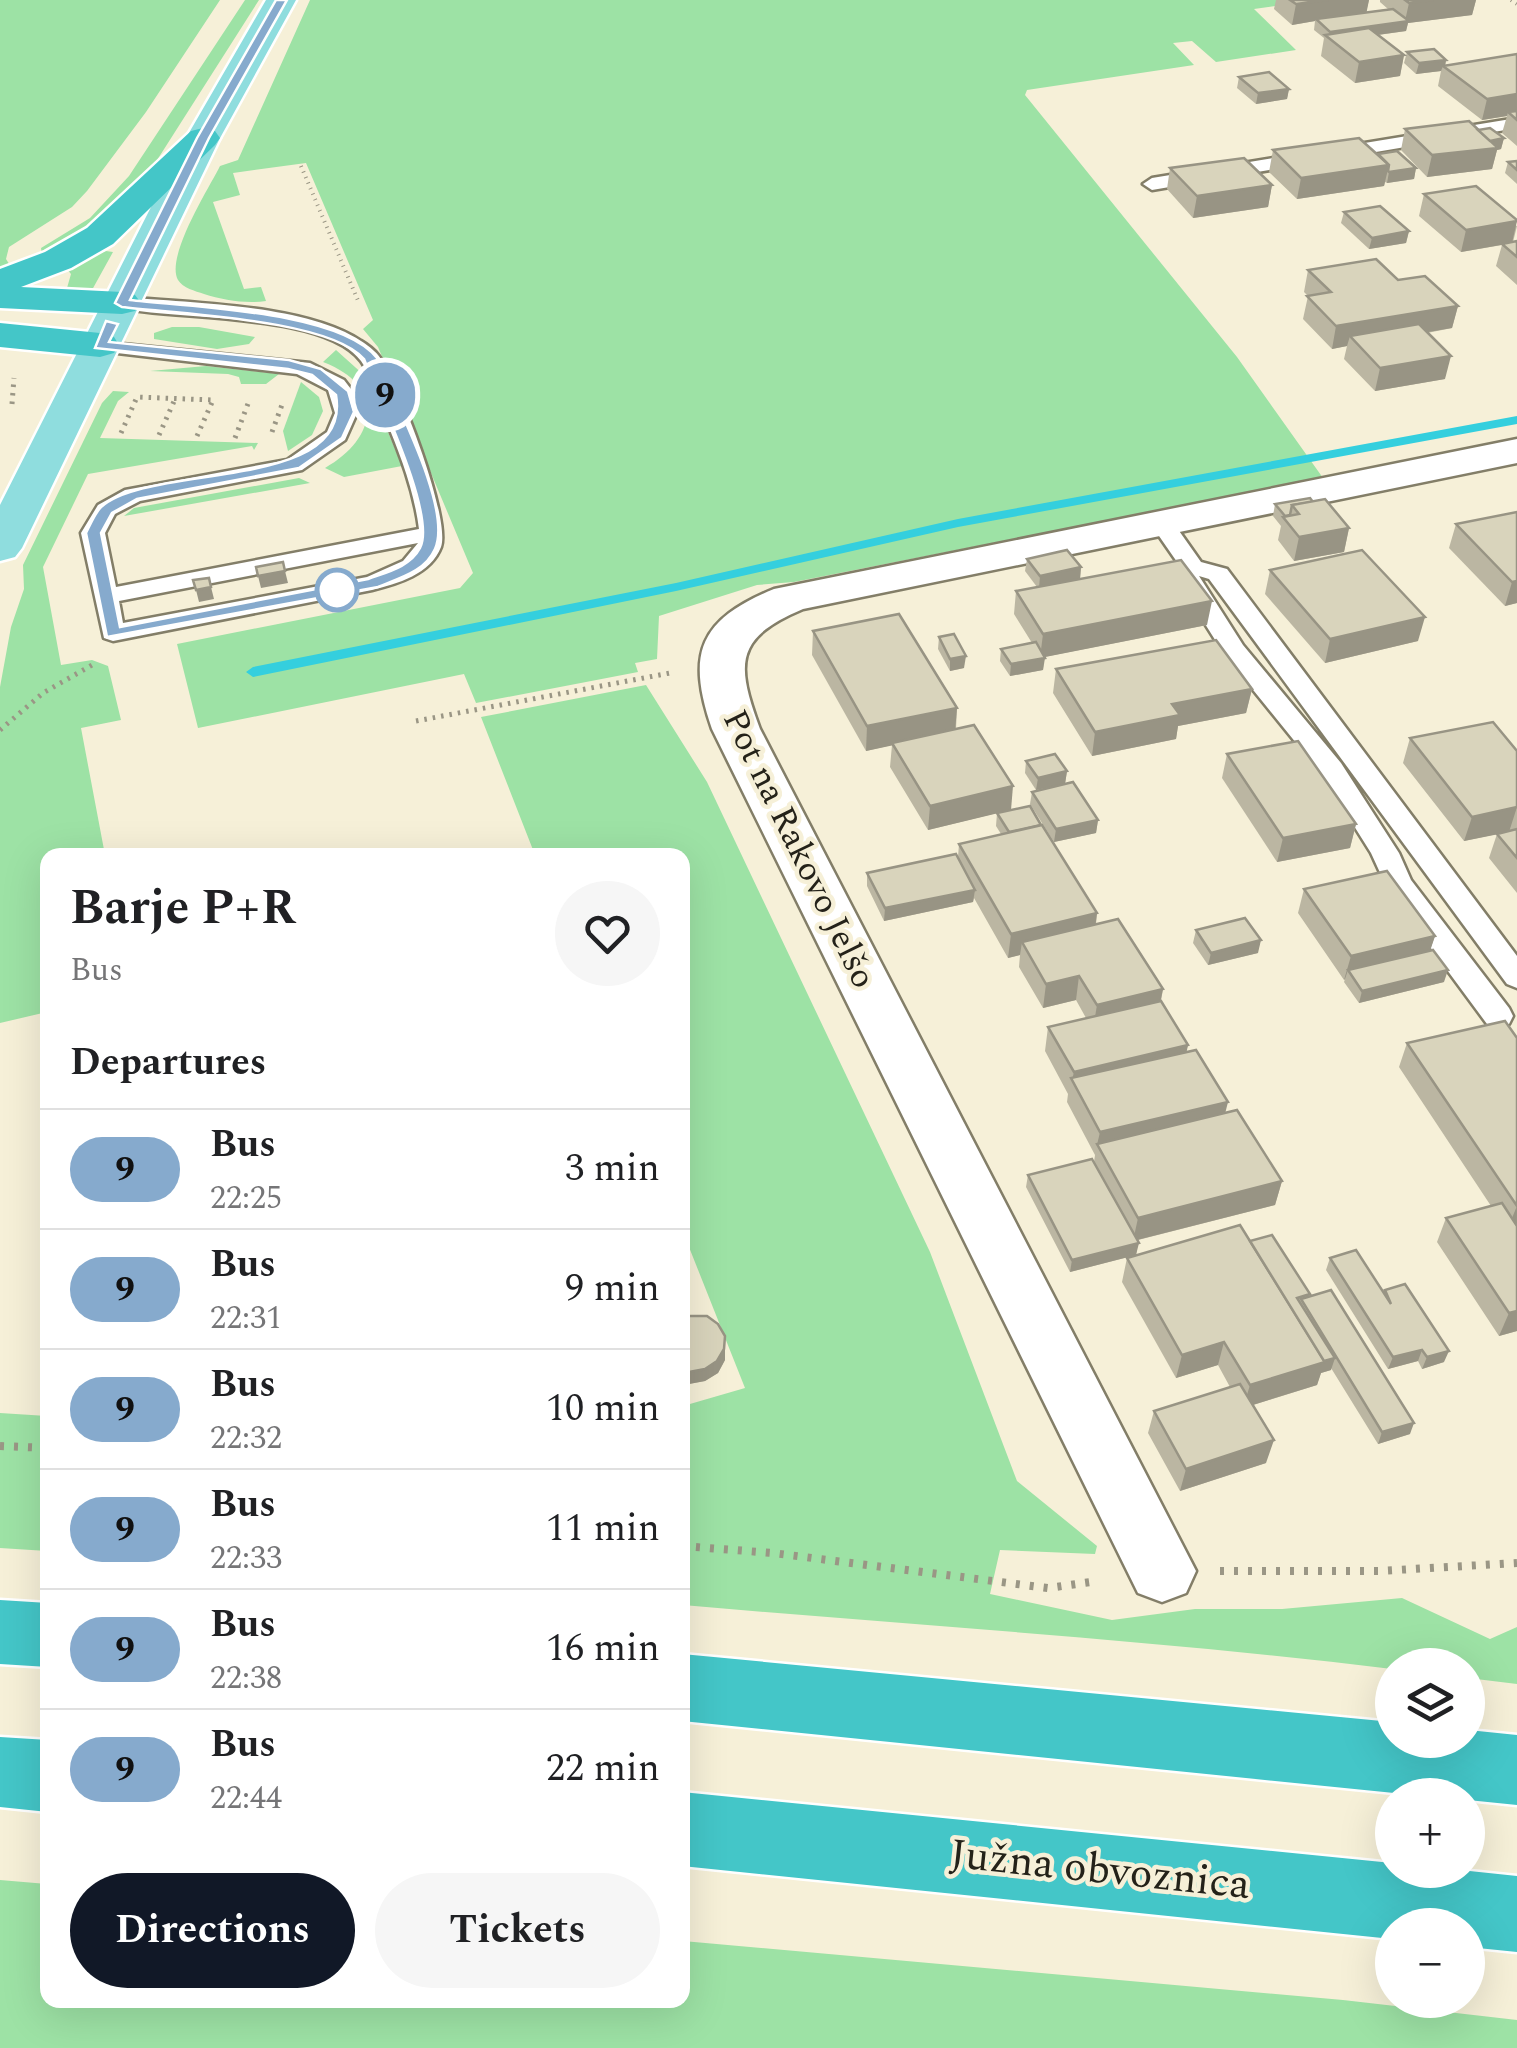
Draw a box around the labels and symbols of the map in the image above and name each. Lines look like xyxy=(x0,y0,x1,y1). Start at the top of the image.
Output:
line badge: 9 xyxy=(352,362,418,428)
unlabelled marker xyxy=(316,569,358,611)
street label: Pot na Rakovo Jelšo xyxy=(708,701,890,997)
street label: Južna obvoznica xyxy=(947,1823,1254,1917)

